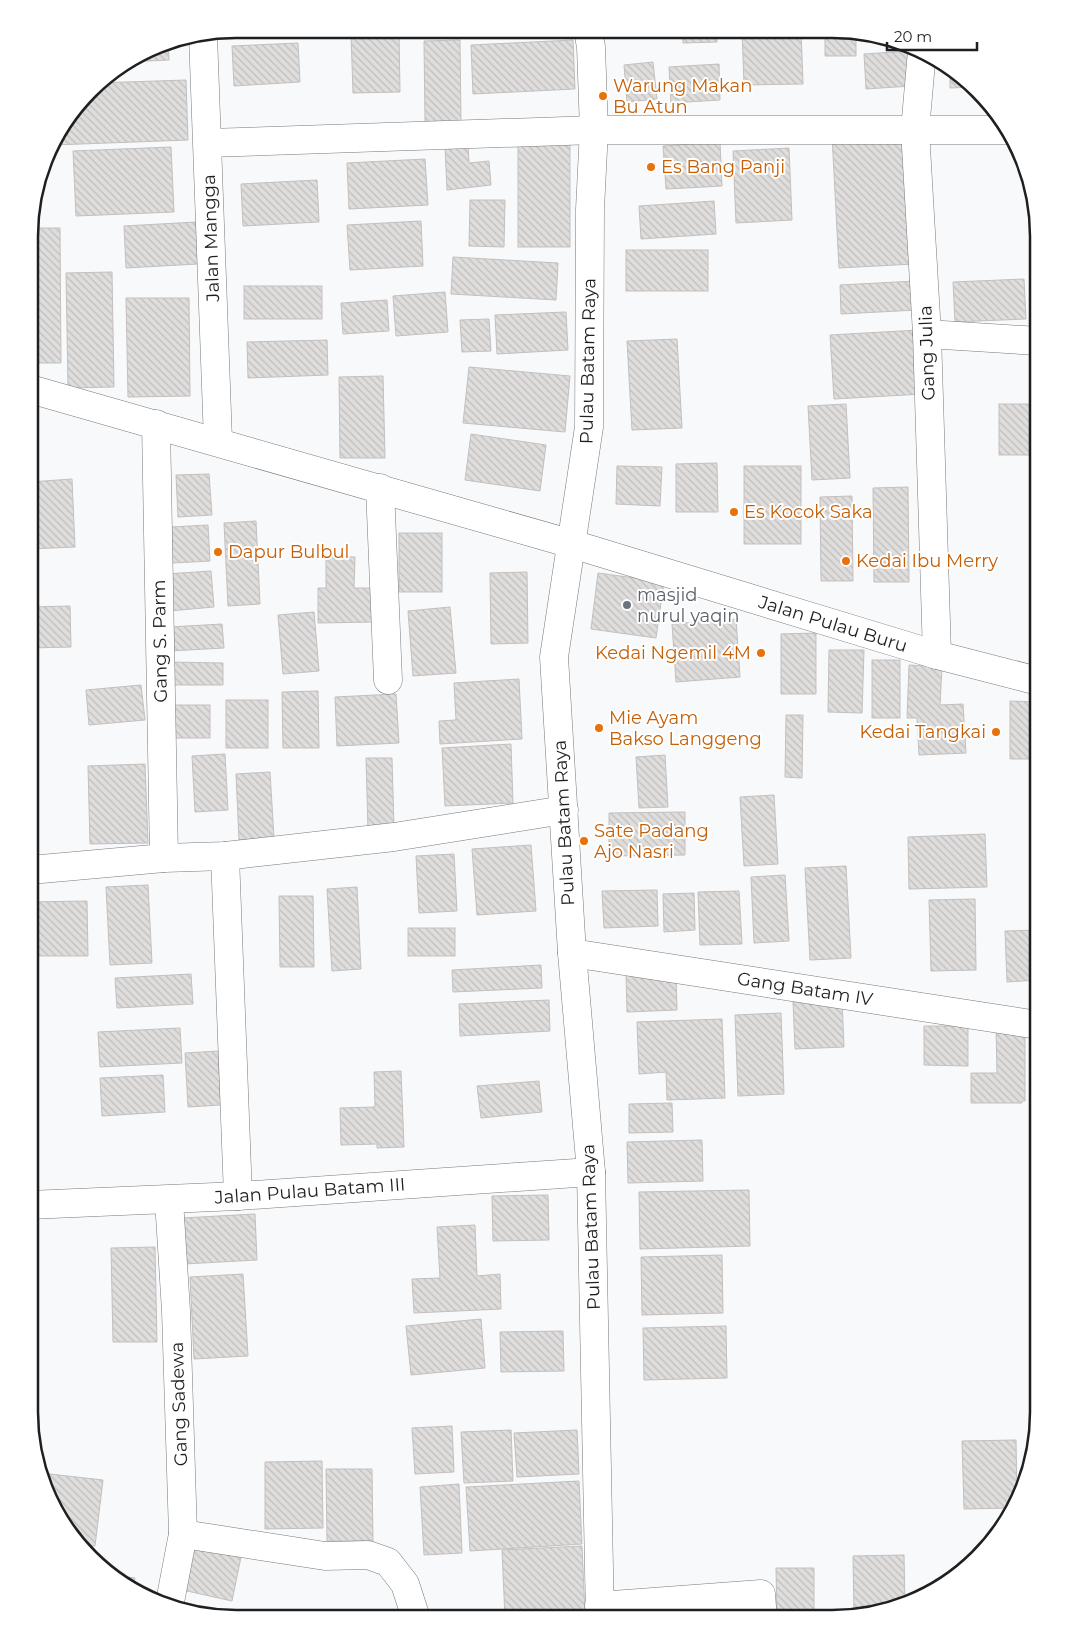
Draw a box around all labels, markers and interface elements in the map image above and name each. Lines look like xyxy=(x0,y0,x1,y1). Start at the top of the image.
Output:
scale bar xyxy=(887,20,977,52)
text: 20 m xyxy=(894,27,932,46)
place label: Warung Makan Bu Atun xyxy=(613,75,752,118)
marker: Warung Makan Bu Atun xyxy=(597,90,609,102)
place label: Es Bang Panji xyxy=(661,156,785,178)
marker: Es Bang Panji xyxy=(645,161,657,173)
street label: Jalan Mangga xyxy=(198,174,224,303)
street label: Pulau Batam Raya xyxy=(576,278,600,444)
street label: Gang Julia xyxy=(914,305,940,401)
place label: Es Kocok Saka xyxy=(744,501,873,523)
marker: Es Kocok Saka xyxy=(728,506,740,518)
place label: Dapur Bulbul xyxy=(228,541,349,563)
marker: Dapur Bulbul xyxy=(212,546,224,558)
place label: Kedai Ibu Merry xyxy=(856,550,998,572)
marker: Kedai Ibu Merry xyxy=(840,555,852,567)
street label: Gang S. Parm xyxy=(148,579,172,703)
place label: masjid nurul yaqin xyxy=(637,584,739,627)
street label: Jalan Pulau Buru xyxy=(755,591,910,657)
marker: masjid nurul yaqin xyxy=(621,599,633,611)
place label: Kedai Ngemil 4M xyxy=(595,642,751,664)
marker: Kedai Ngemil 4M xyxy=(755,647,767,659)
place label: Mie Ayam Bakso Langgeng xyxy=(609,707,762,750)
place label: Kedai Tangkai xyxy=(859,721,986,743)
marker: Mie Ayam Bakso Langgeng xyxy=(593,722,605,734)
marker: Kedai Tangkai xyxy=(990,726,1002,738)
street label: Pulau Batam Raya xyxy=(549,739,579,907)
place label: Sate Padang Ajo Nasri xyxy=(594,820,709,863)
marker: Sate Padang Ajo Nasri xyxy=(578,835,590,847)
street label: Gang Batam IV xyxy=(736,967,875,1011)
street label: Pulau Batam Raya xyxy=(577,1144,605,1310)
street label: Jalan Pulau Batam III xyxy=(213,1173,406,1209)
street label: Gang Sadewa xyxy=(166,1341,192,1467)

